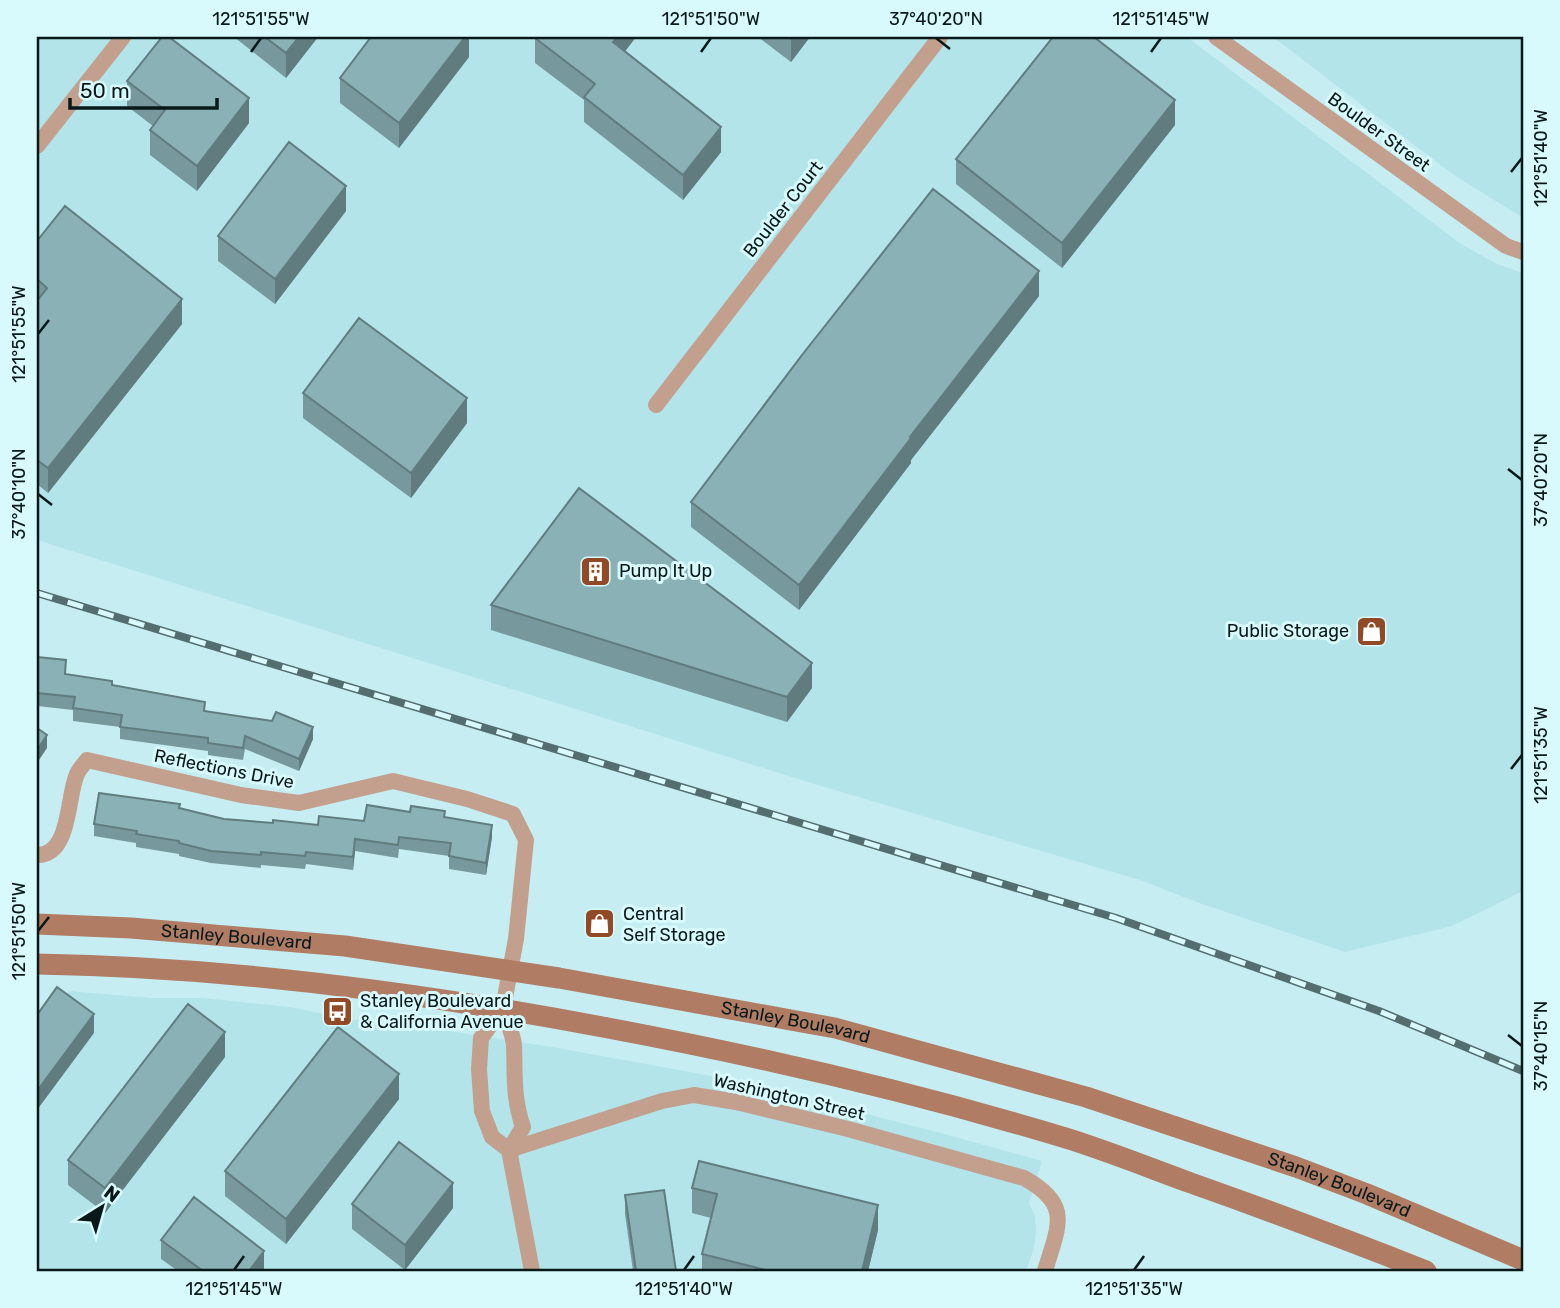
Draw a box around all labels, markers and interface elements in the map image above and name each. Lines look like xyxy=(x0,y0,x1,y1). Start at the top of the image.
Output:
text: 121°51'55"W xyxy=(212,8,310,30)
text: 121°51'50"W xyxy=(662,8,760,30)
text: 37°40'20"N xyxy=(889,8,983,30)
text: 121°51'45"W xyxy=(1112,8,1210,30)
scale bar xyxy=(70,66,217,110)
text: 50 m xyxy=(80,78,130,103)
street label: Boulder Street xyxy=(1323,87,1435,177)
text: 121°51'40"W xyxy=(1530,109,1552,207)
street label: Boulder Court xyxy=(739,156,827,262)
text: 121°51'55"W xyxy=(8,285,30,383)
text: 37°40'20"N xyxy=(1530,433,1552,527)
text: 37°40'10"N xyxy=(8,448,30,540)
building icon: Pump It Up xyxy=(579,554,613,588)
place label: Pump It Up xyxy=(619,560,712,582)
shop icon: Public Storage xyxy=(1355,614,1389,648)
place label: Public Storage xyxy=(1227,620,1349,642)
text: 121°51'35"W xyxy=(1530,706,1552,804)
street label: Reflections Drive xyxy=(152,745,296,793)
text: 121°51'50"W xyxy=(8,882,30,980)
place label: Central Self Storage xyxy=(623,903,726,946)
shop icon: Central Self Storage xyxy=(583,907,617,941)
street label: Stanley Boulevard xyxy=(160,920,313,954)
place label: Stanley Boulevard & California Avenue xyxy=(360,990,524,1033)
bus stop icon: Stanley Boulevard & California Avenue xyxy=(320,994,354,1028)
street label: Stanley Boulevard xyxy=(719,997,873,1048)
text: 37°40'15"N xyxy=(1530,1001,1552,1091)
street label: Washington Street xyxy=(711,1069,867,1125)
street label: Stanley Boulevard xyxy=(1265,1147,1414,1222)
north arrow xyxy=(66,1172,136,1242)
text: N xyxy=(100,1181,124,1207)
text: 121°51'45"W xyxy=(185,1278,283,1300)
text: 121°51'40"W xyxy=(635,1278,733,1300)
text: 121°51'35"W xyxy=(1085,1278,1183,1300)

